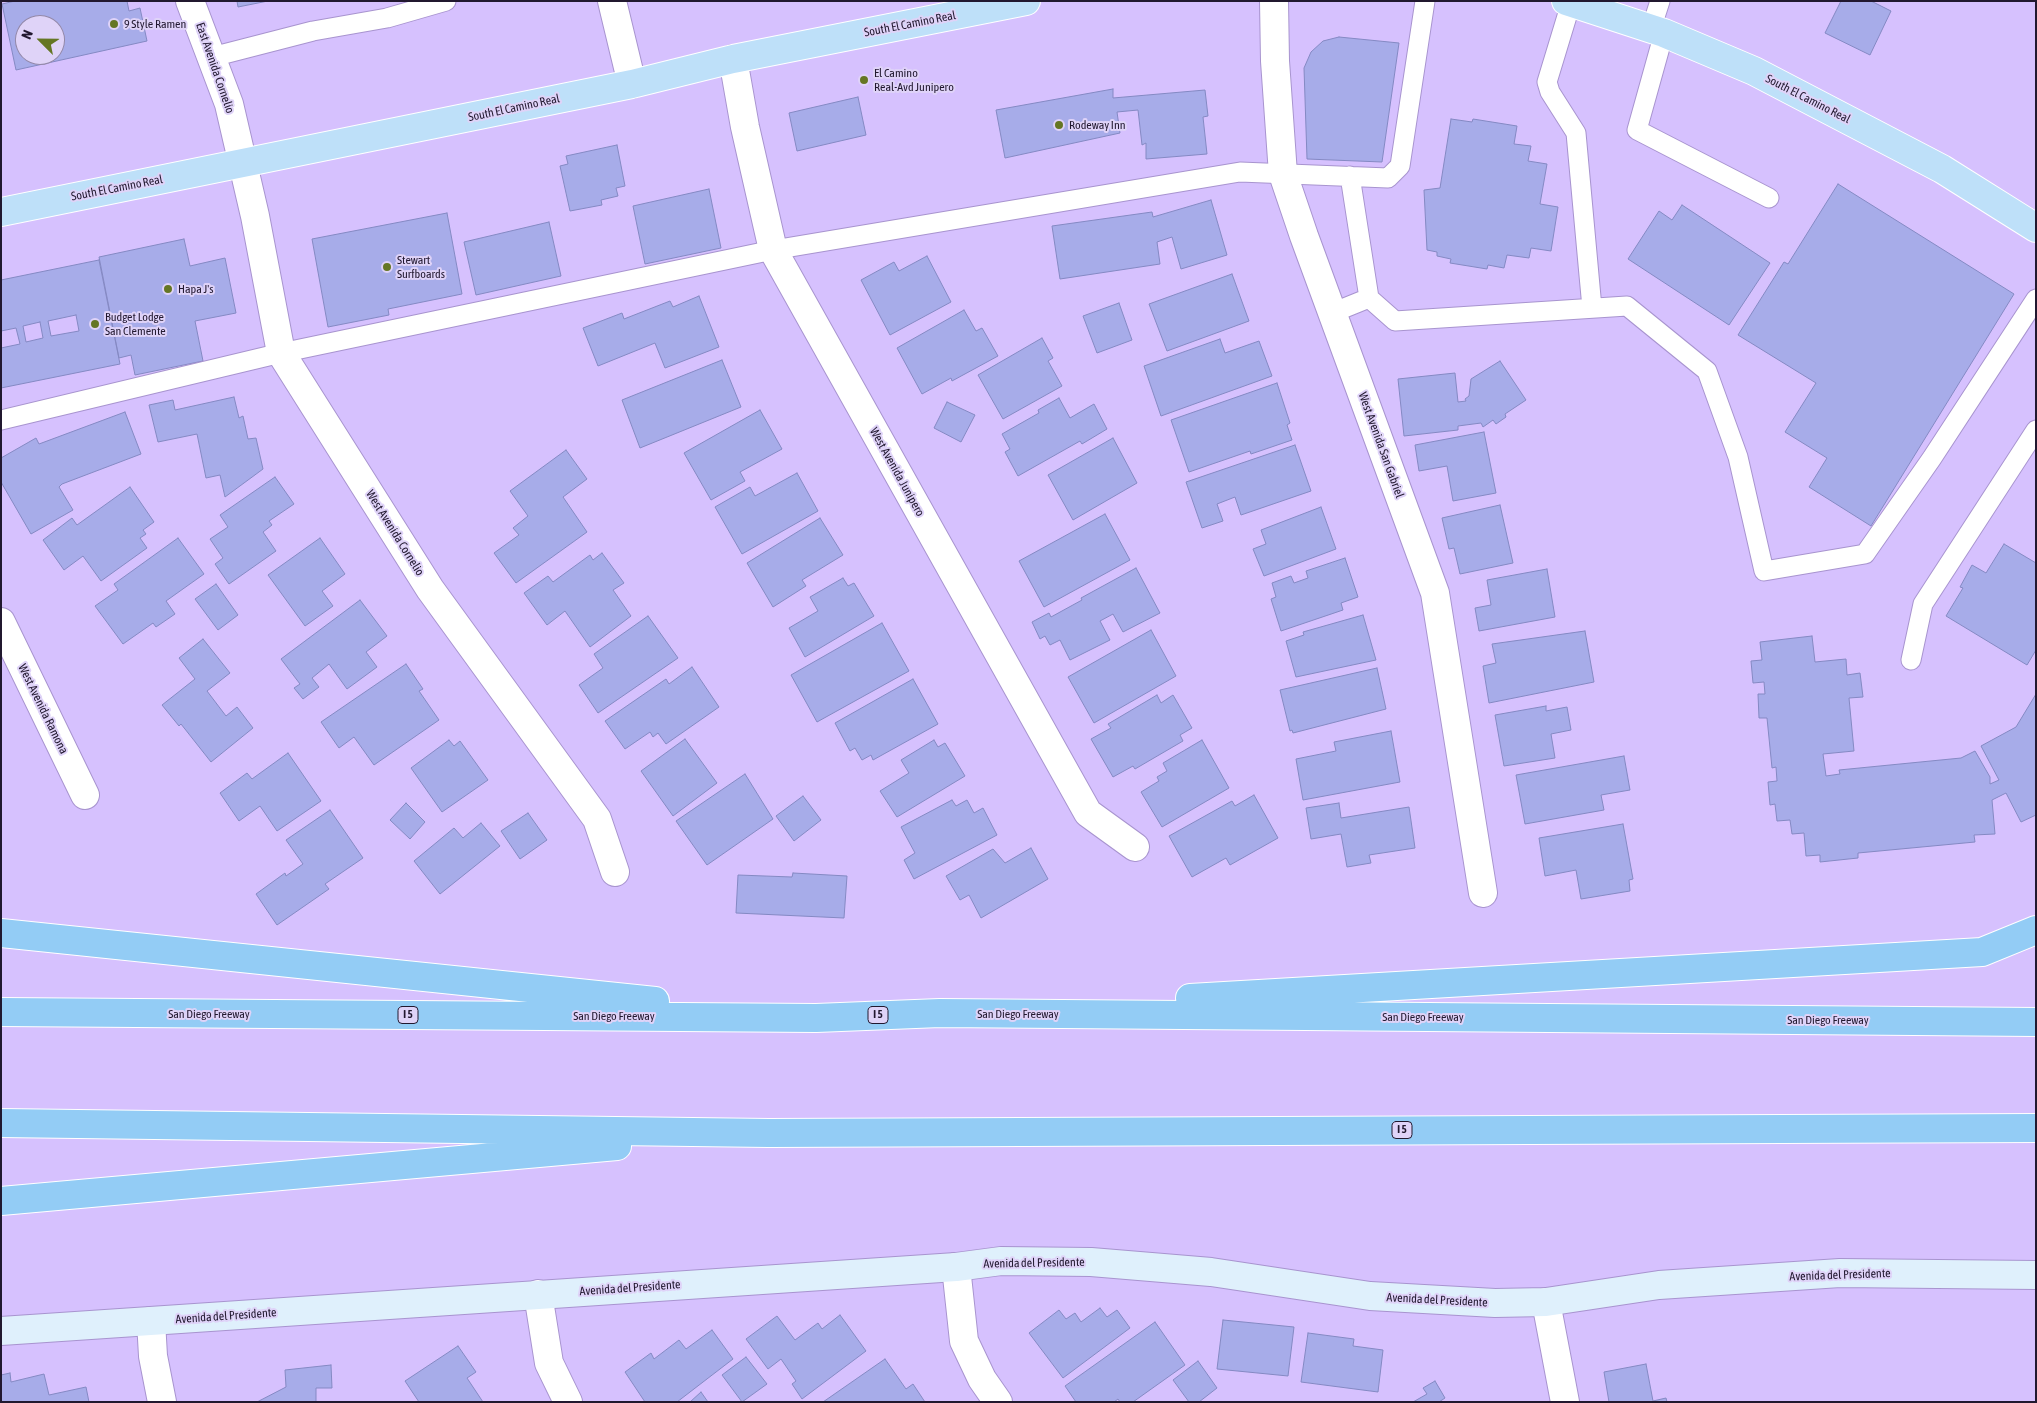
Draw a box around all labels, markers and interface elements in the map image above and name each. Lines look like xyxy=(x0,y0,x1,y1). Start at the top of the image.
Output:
street label: South El Camino Real xyxy=(863,8,957,40)
north arrow xyxy=(15,15,65,65)
place label: 9 Style Ramen xyxy=(124,17,186,31)
marker: 9 Style Ramen xyxy=(108,18,120,30)
street label: East Avenida Cornelio xyxy=(193,21,237,115)
text: N xyxy=(18,28,36,41)
place label: El Camino Real-Avd Junipero xyxy=(874,66,954,94)
street label: South El Camino Real xyxy=(1763,71,1853,127)
marker: El Camino Real-Avd Junipero xyxy=(858,74,870,86)
street label: South El Camino Real xyxy=(467,91,561,125)
place label: Rodeway Inn xyxy=(1069,118,1126,132)
marker: Rodeway Inn xyxy=(1053,119,1065,131)
street label: South El Camino Real xyxy=(70,172,164,204)
place label: Stewart Surfboards xyxy=(397,253,445,281)
marker: Stewart Surfboards xyxy=(381,261,393,273)
place label: Hapa J's xyxy=(178,282,214,296)
marker: Hapa J's xyxy=(162,283,174,295)
place label: Budget Lodge San Clemente xyxy=(105,310,166,338)
marker: Budget Lodge San Clemente xyxy=(89,318,101,330)
street label: West Avenida San Gabriel xyxy=(1355,390,1407,500)
street label: West Avenida Junipero xyxy=(867,425,927,519)
street label: West Avenida Cornelio xyxy=(363,488,427,578)
street label: West Avenida Ramona xyxy=(15,662,71,756)
road number: I 5 xyxy=(398,1006,418,1024)
road number: I 5 xyxy=(868,1006,888,1024)
street label: San Diego Freeway xyxy=(168,1007,250,1021)
street label: San Diego Freeway xyxy=(977,1007,1059,1021)
street label: San Diego Freeway xyxy=(573,1009,655,1023)
street label: San Diego Freeway xyxy=(1382,1010,1464,1024)
street label: San Diego Freeway xyxy=(1787,1013,1869,1027)
road number: I 5 xyxy=(1392,1122,1412,1138)
street label: Avenida del Presidente xyxy=(983,1255,1085,1271)
street label: Avenida del Presidente xyxy=(1789,1266,1891,1284)
street label: Avenida del Presidente xyxy=(579,1277,681,1299)
street label: Avenida del Presidente xyxy=(1386,1290,1488,1310)
street label: Avenida del Presidente xyxy=(175,1305,277,1327)

